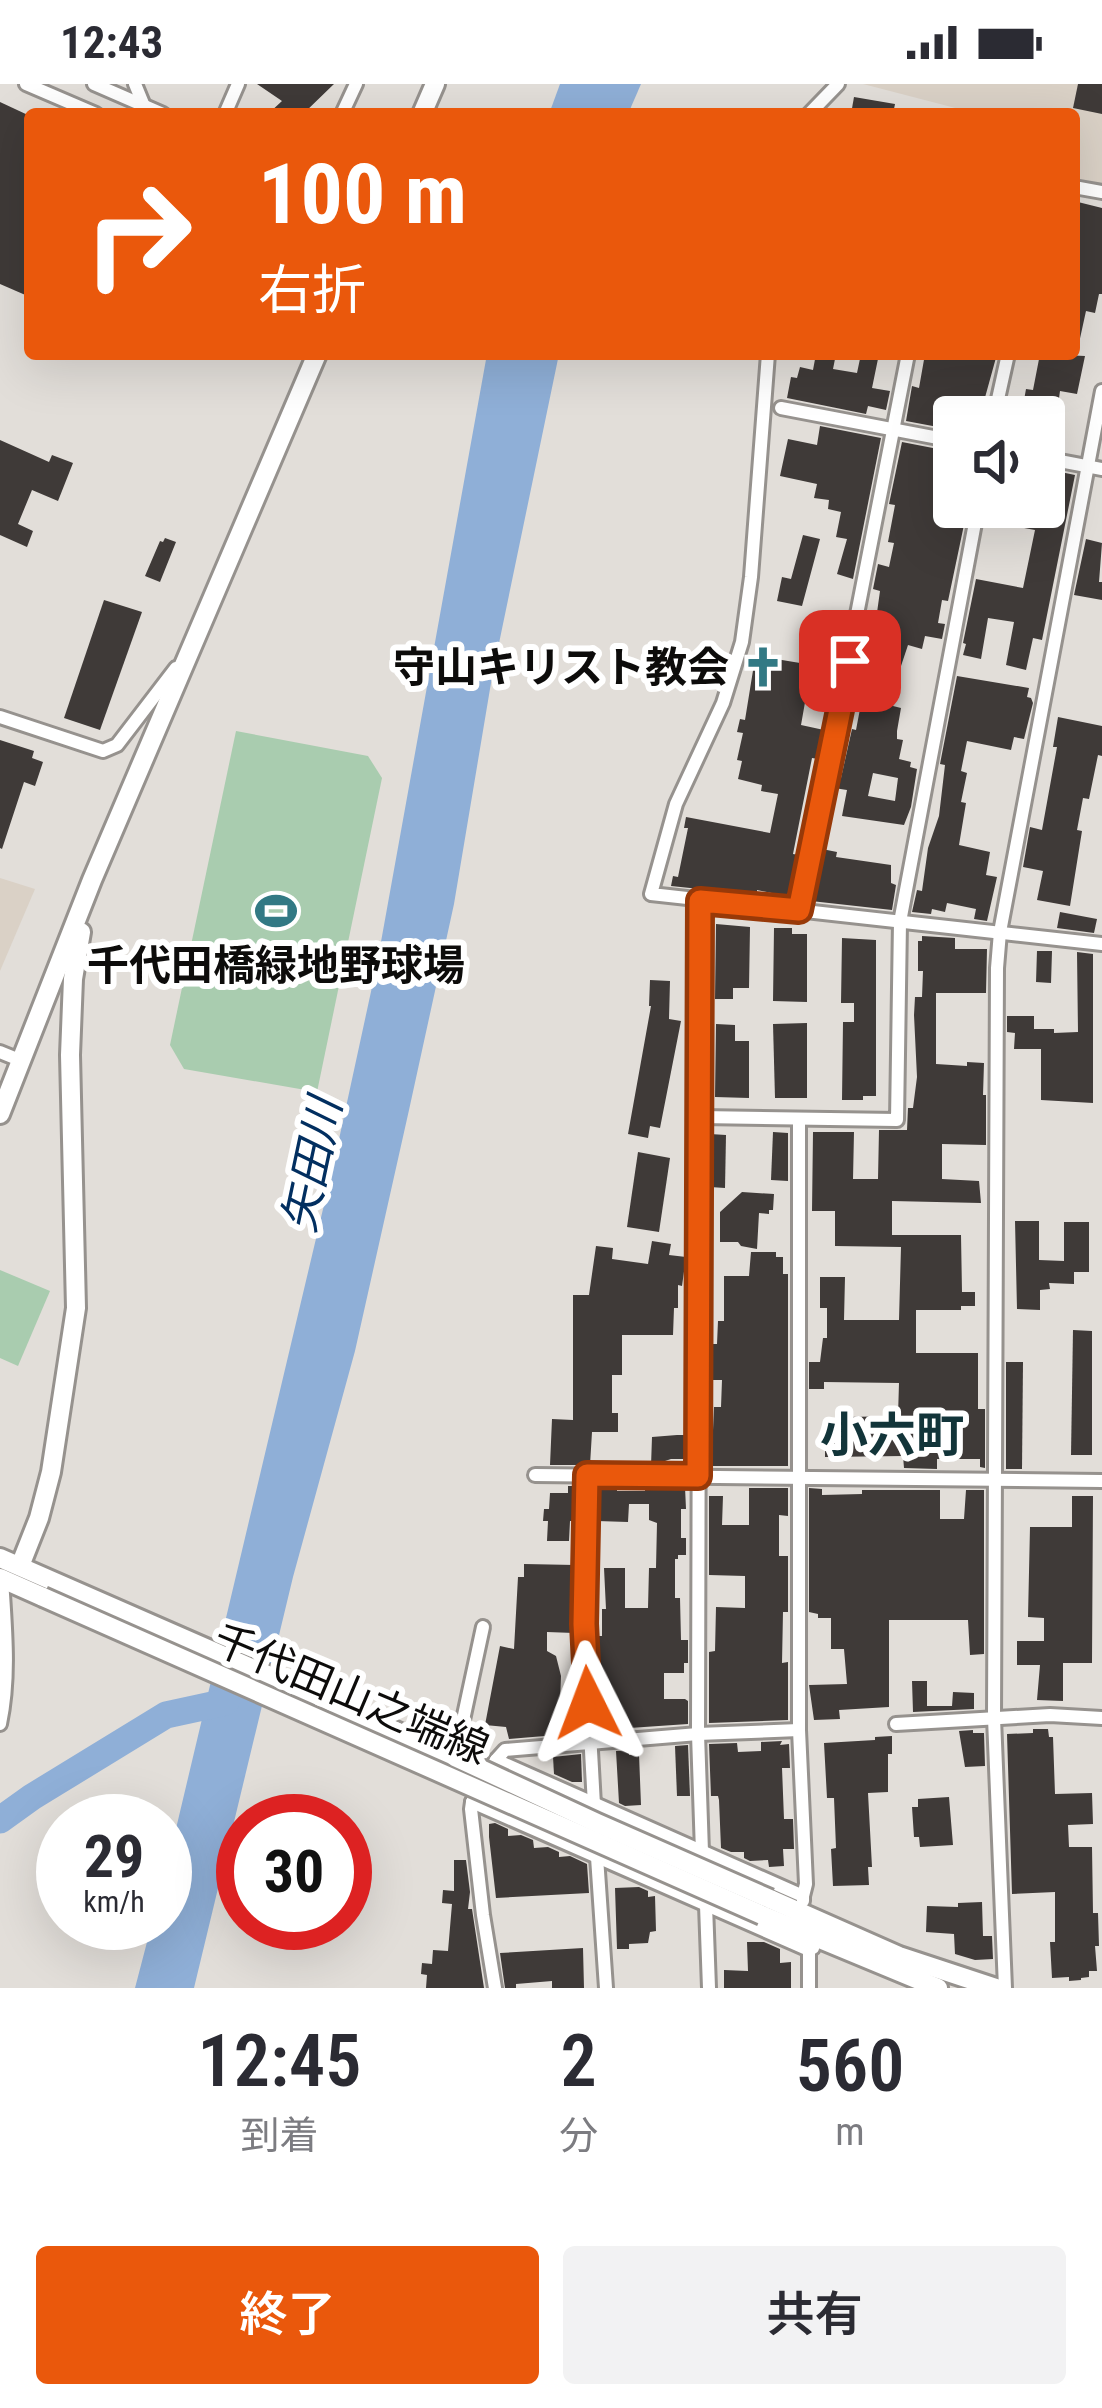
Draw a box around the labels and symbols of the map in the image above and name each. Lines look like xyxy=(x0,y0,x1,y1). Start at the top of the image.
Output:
pin xyxy=(799,610,901,712)
place label: 守山キリスト教会 xyxy=(393,643,729,692)
church icon: 守山キリスト教会 xyxy=(740,644,786,690)
sports icon: 千代田橋緑地野球場 xyxy=(253,888,299,934)
place label: 千代田橋緑地野球場 xyxy=(87,941,465,990)
water label: 矢田川 xyxy=(272,1090,353,1237)
district label: 小六町 xyxy=(820,1407,964,1464)
street label: 千代田山之端線 xyxy=(206,1614,496,1774)
position arrow xyxy=(525,1640,651,1766)
speed limit sign: 30 xyxy=(216,1794,372,1950)

